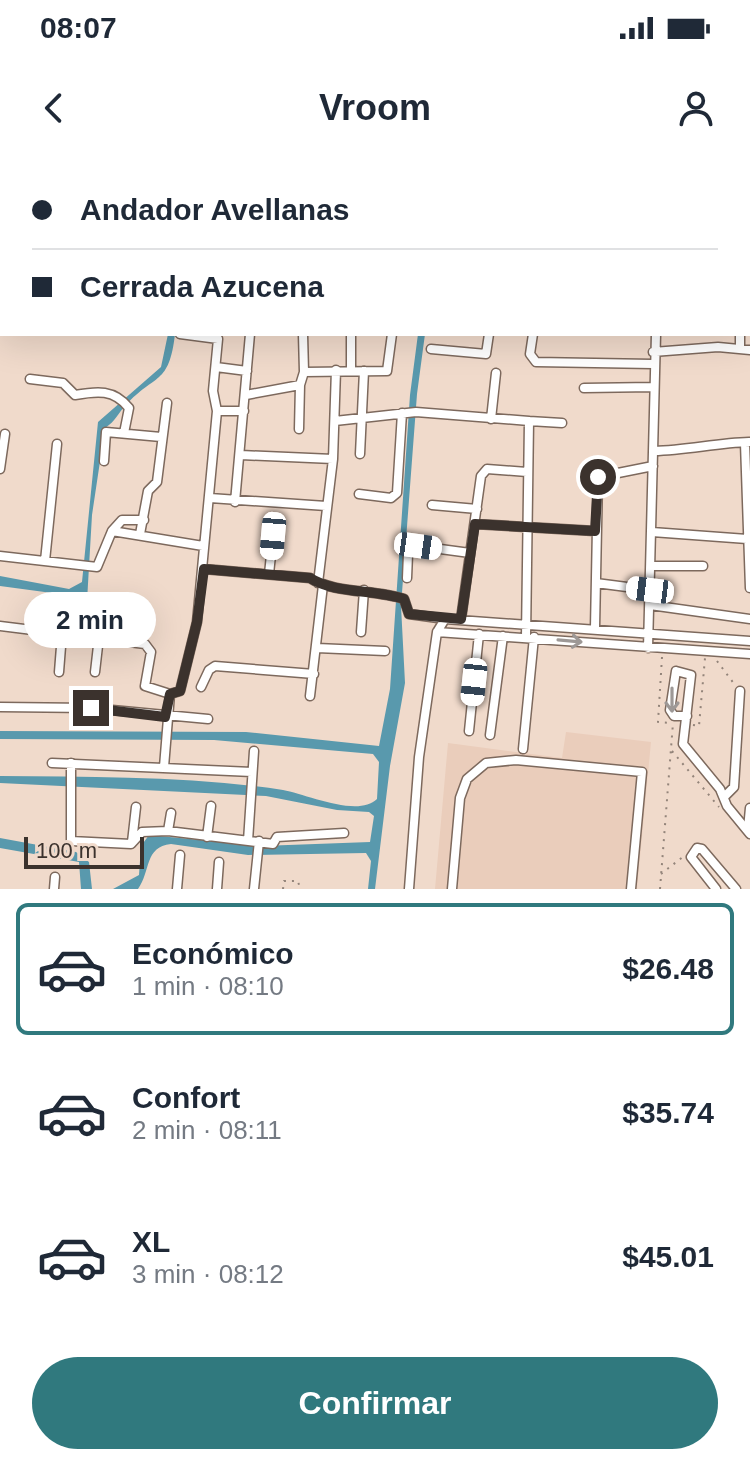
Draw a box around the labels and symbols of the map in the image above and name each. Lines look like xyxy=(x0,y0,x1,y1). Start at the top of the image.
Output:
route start xyxy=(580,459,616,495)
car xyxy=(259,511,287,561)
car xyxy=(393,531,443,561)
car xyxy=(625,575,675,605)
callout: 2 min xyxy=(25,592,157,648)
one-way arrow xyxy=(556,633,583,648)
car xyxy=(460,657,488,707)
one-way arrow xyxy=(664,686,680,713)
route end xyxy=(73,690,109,726)
scale bar xyxy=(24,833,144,869)

